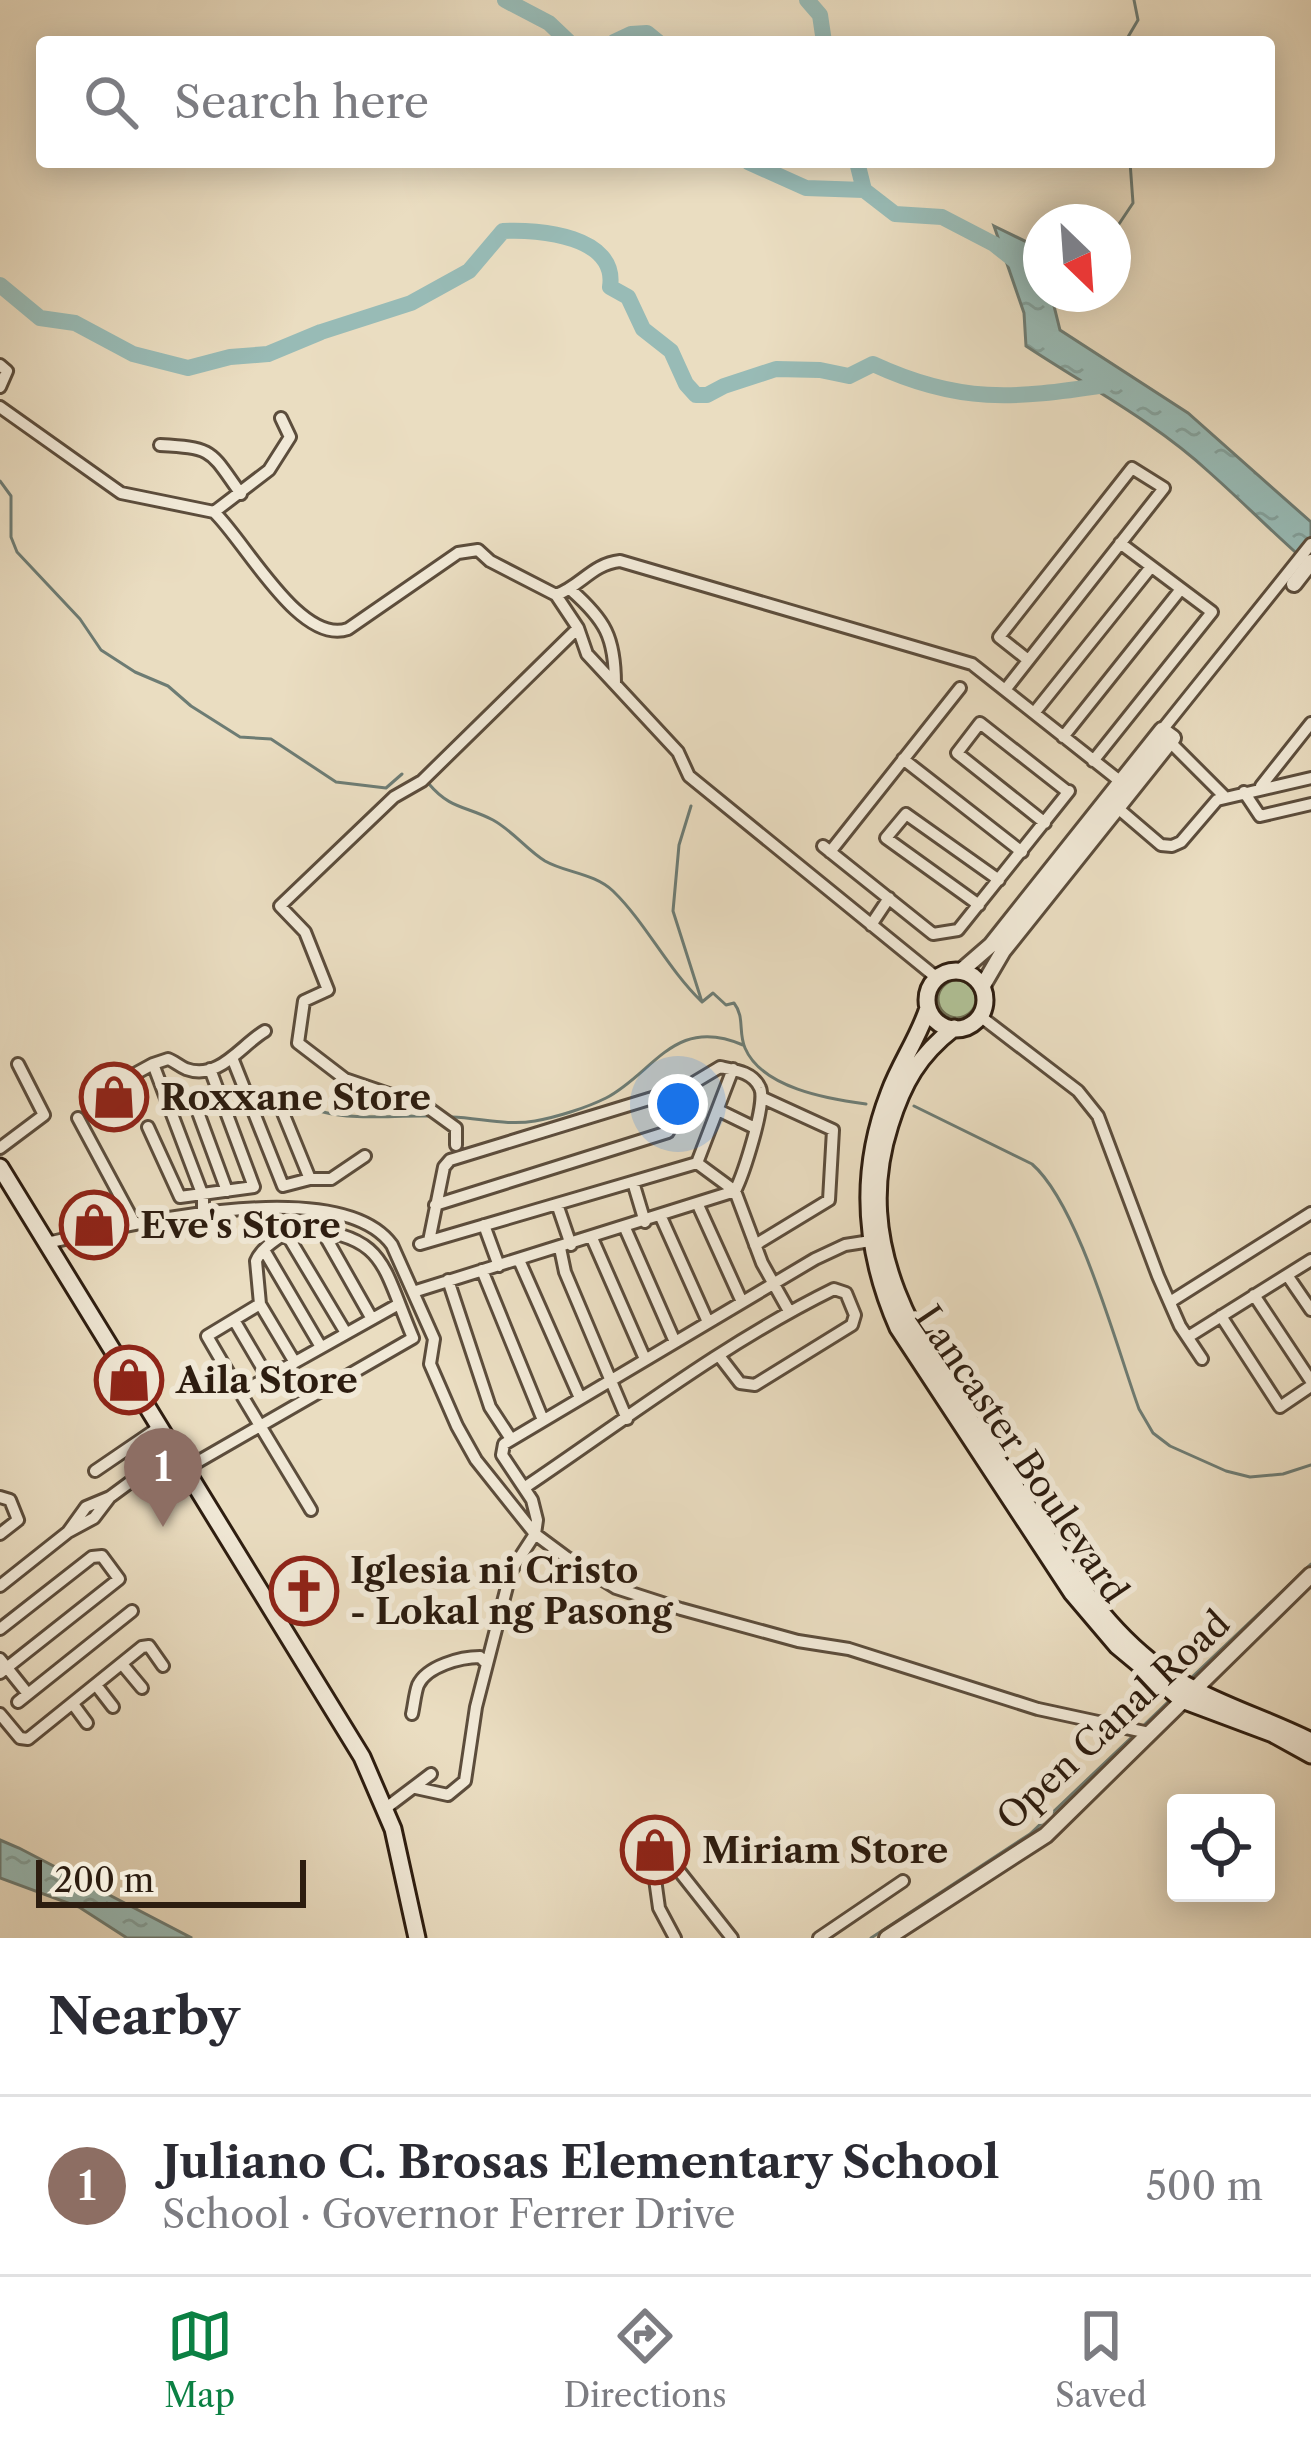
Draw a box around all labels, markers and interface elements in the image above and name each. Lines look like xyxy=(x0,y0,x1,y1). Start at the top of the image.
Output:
search box xyxy=(36,36,1275,168)
icon: search xyxy=(78,69,144,135)
text: Search here xyxy=(174,74,429,130)
north arrow xyxy=(1023,204,1131,312)
shop icon: Roxxane Store xyxy=(79,1062,149,1132)
your location xyxy=(648,1074,708,1134)
place label: Roxxane Store xyxy=(160,1075,431,1119)
shop icon: Eve's Store xyxy=(59,1190,129,1260)
place label: Eve's Store xyxy=(140,1203,341,1247)
street label: Lancaster Boulevard xyxy=(906,1297,1138,1611)
shop icon: Aila Store xyxy=(94,1345,164,1415)
place label: Aila Store xyxy=(175,1358,358,1402)
pin: 1 xyxy=(124,1428,202,1527)
place label: Iglesia ni Cristo - Lokal ng Pasong xyxy=(350,1548,674,1633)
church icon: Iglesia ni Cristo - Lokal ng Pasong xyxy=(269,1556,339,1626)
street label: Open Canal Road xyxy=(988,1601,1238,1839)
map controls xyxy=(1167,1794,1275,1902)
button: locate xyxy=(1167,1794,1275,1902)
shop icon: Miriam Store xyxy=(620,1815,690,1885)
place label: Miriam Store xyxy=(702,1828,948,1872)
scale bar xyxy=(36,1854,306,1907)
text: 200 m xyxy=(54,1860,154,1901)
text: Nearby xyxy=(48,1985,240,2047)
text: Juliano C. Brosas Elementary School xyxy=(162,2134,999,2190)
text: 1 xyxy=(78,2162,96,2210)
text: 500 m xyxy=(1146,2162,1263,2210)
text: School · Governor Ferrer Drive xyxy=(162,2190,735,2238)
tab: Map xyxy=(164,2303,235,2416)
tab: Directions xyxy=(564,2303,727,2416)
tab: Saved xyxy=(1055,2303,1147,2416)

